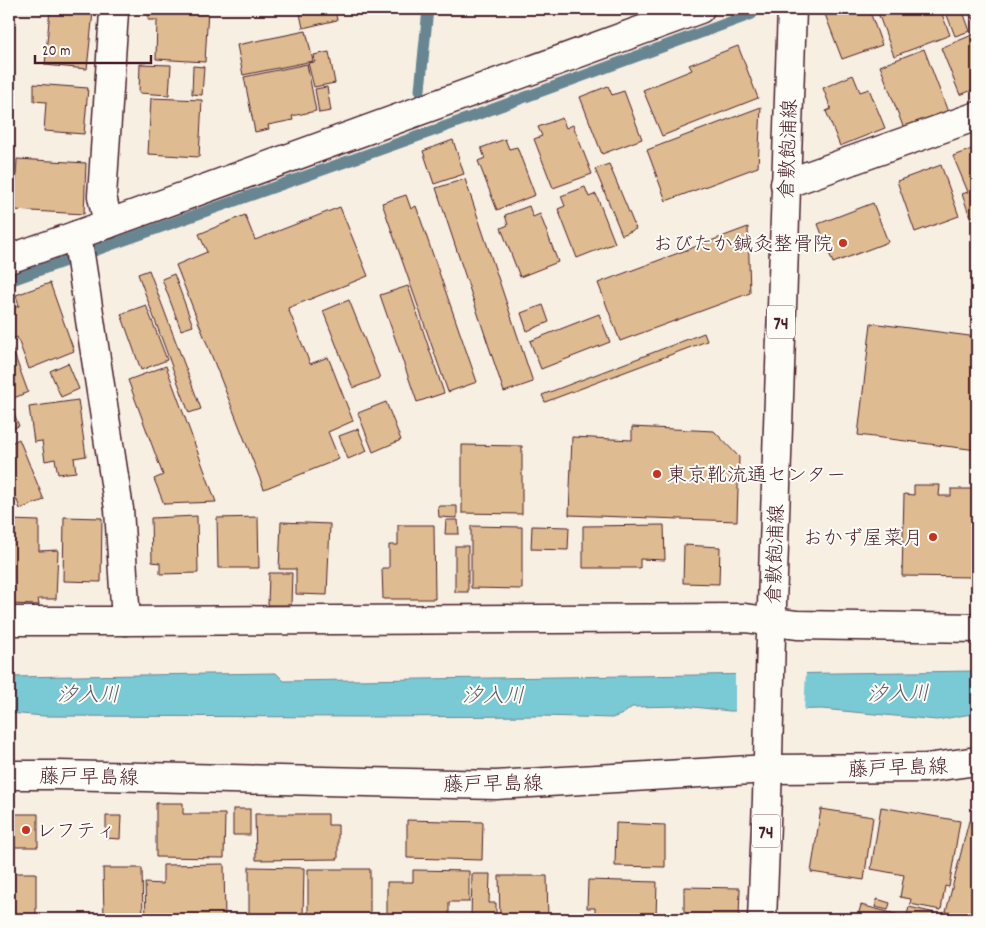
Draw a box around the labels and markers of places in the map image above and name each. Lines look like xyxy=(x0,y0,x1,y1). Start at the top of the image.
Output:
place label: おびたか鍼灸整骨院 xyxy=(653,232,833,260)
marker: おびたか鍼灸整骨院 xyxy=(837,237,849,249)
place label: 東京靴流通センター xyxy=(667,463,846,491)
marker: 東京靴流通センター xyxy=(651,468,663,480)
place label: おかず屋菜月 xyxy=(803,526,923,554)
marker: おかず屋菜月 xyxy=(927,531,939,543)
place label: レフティ xyxy=(36,819,116,847)
marker: レフティ xyxy=(20,824,32,836)

